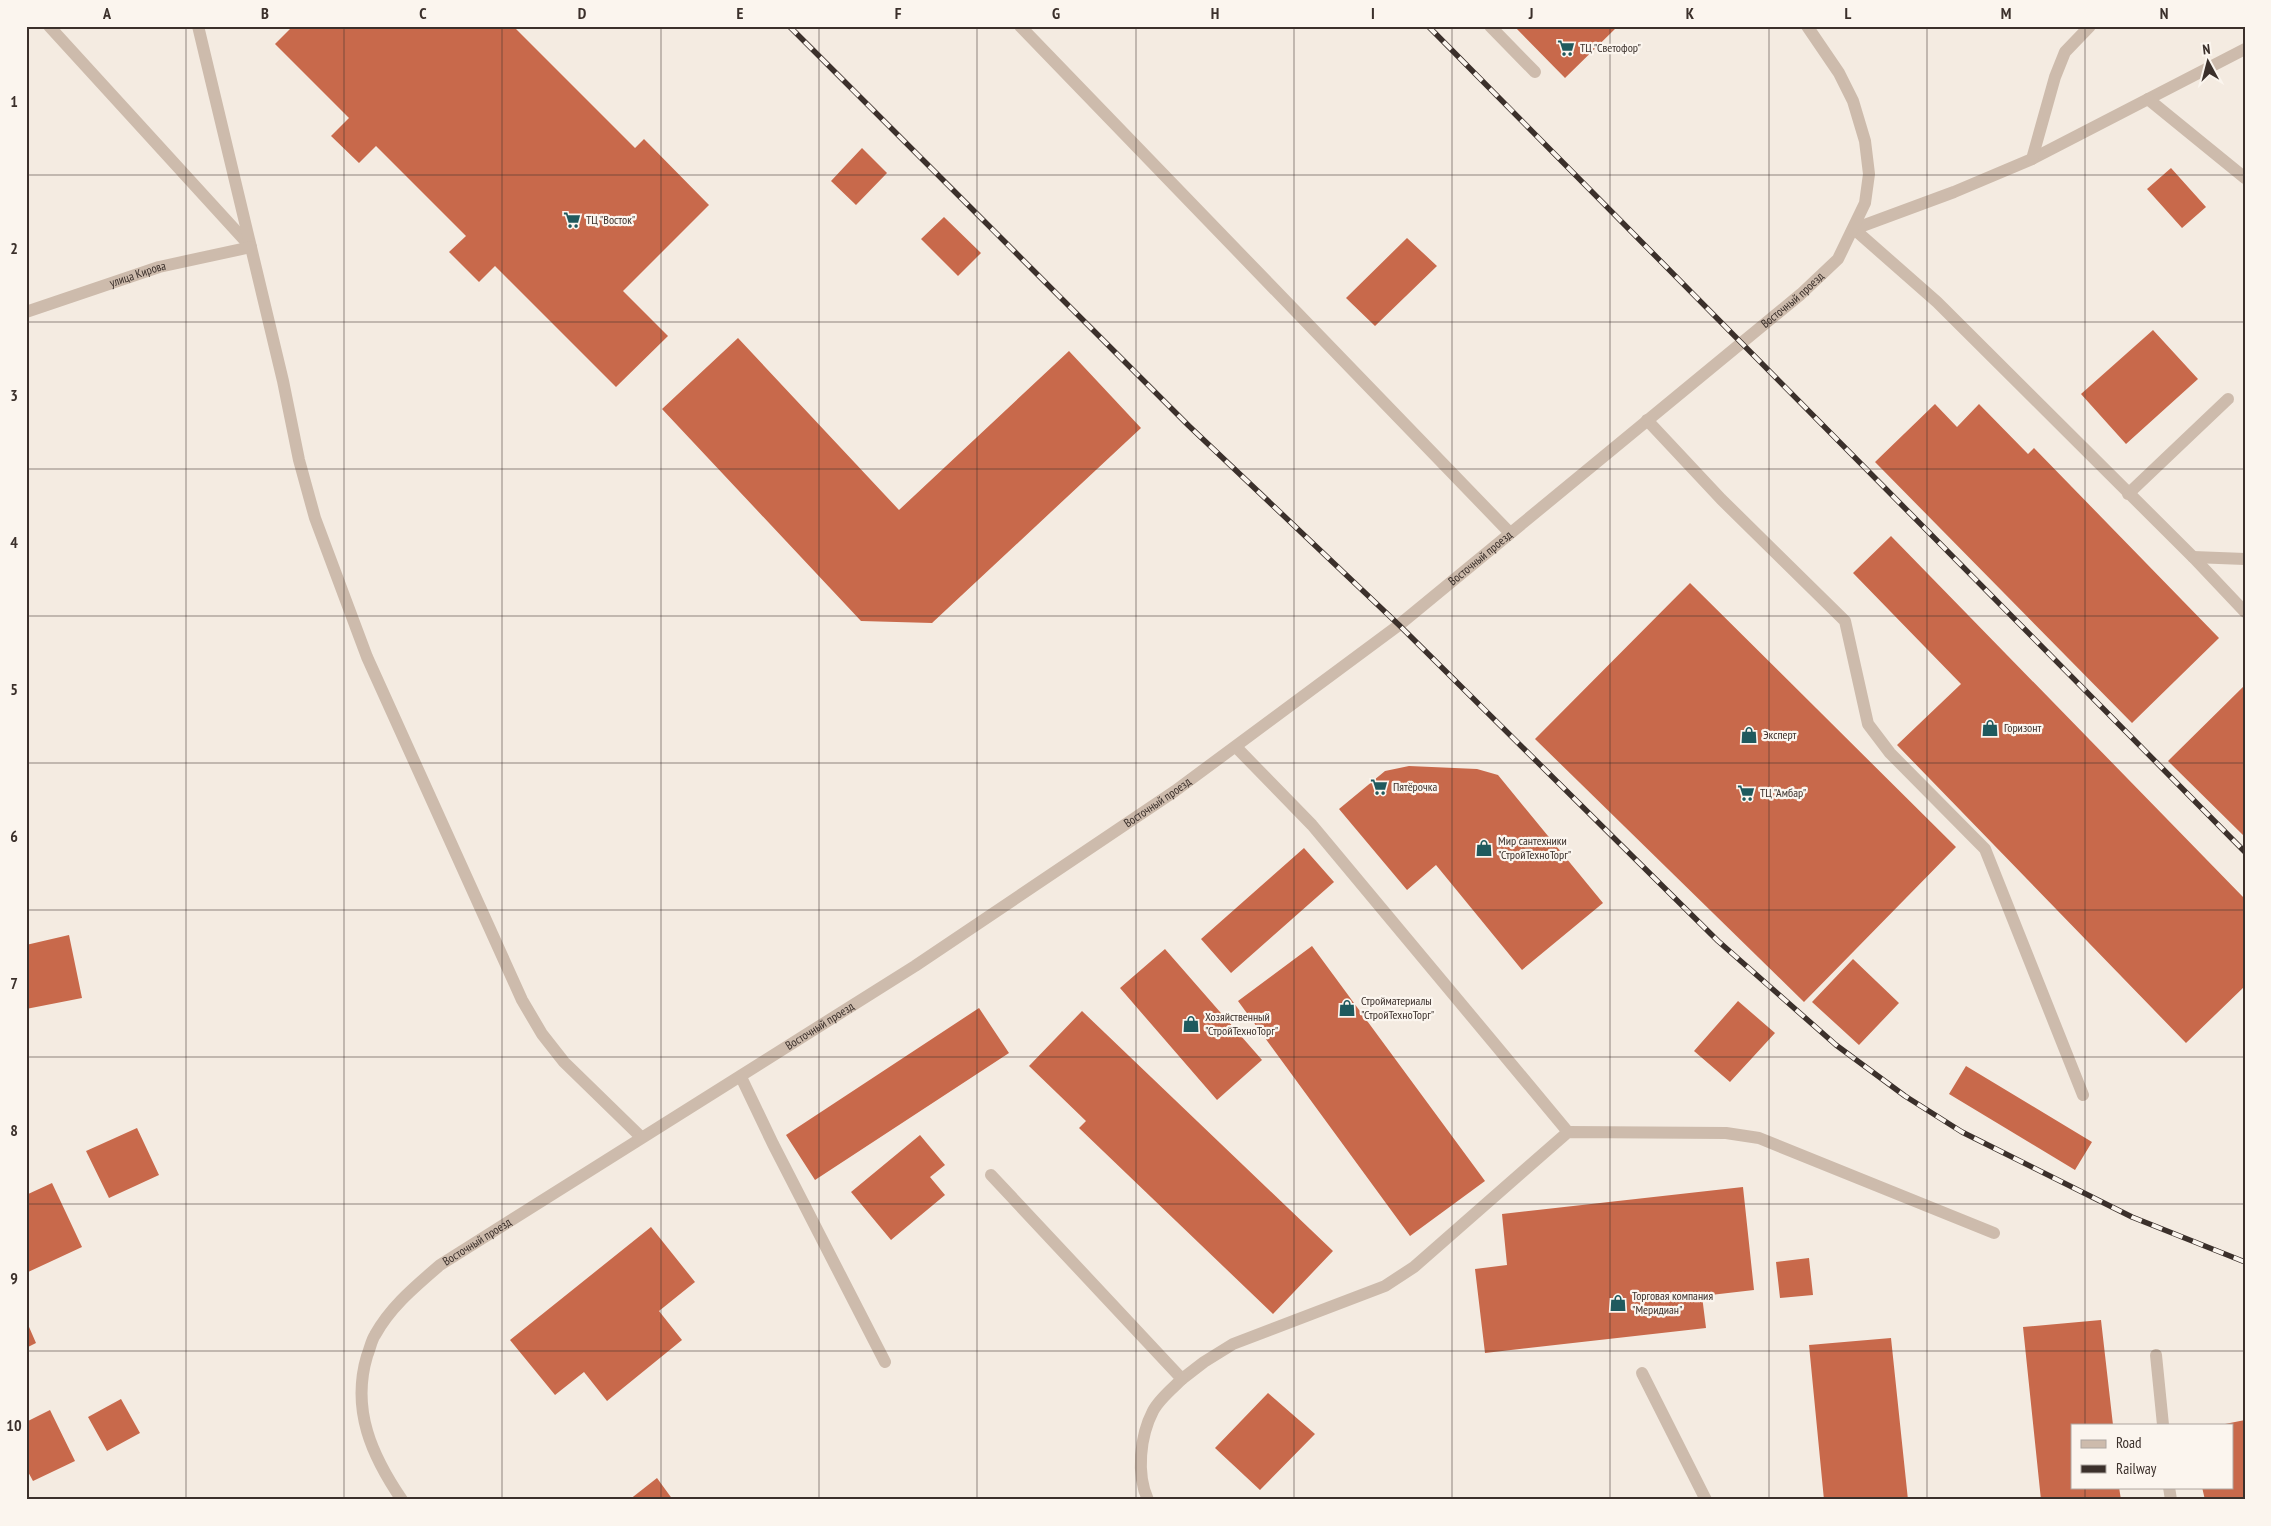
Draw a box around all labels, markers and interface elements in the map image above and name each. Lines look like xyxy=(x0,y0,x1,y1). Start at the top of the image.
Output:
text: A xyxy=(102,3,112,23)
text: B xyxy=(261,3,269,23)
text: C xyxy=(419,3,427,23)
text: D xyxy=(578,3,587,23)
text: E xyxy=(737,3,744,23)
text: F xyxy=(895,3,902,23)
text: G xyxy=(1052,3,1060,23)
text: H xyxy=(1211,3,1219,23)
text: I xyxy=(1371,3,1375,23)
text: J xyxy=(1528,3,1533,23)
text: K xyxy=(1686,3,1695,23)
text: L xyxy=(1845,3,1852,23)
text: M xyxy=(2001,3,2011,23)
text: N xyxy=(2160,3,2168,23)
supermarket icon: ТЦ "Светофор" xyxy=(1556,38,1576,58)
north arrow xyxy=(2184,38,2234,88)
place label: ТЦ "Светофор" xyxy=(1580,40,1641,55)
text: N xyxy=(2202,40,2211,58)
text: 1 xyxy=(10,91,18,111)
supermarket icon: ТЦ "Восток" xyxy=(562,210,582,230)
place label: ТЦ "Восток" xyxy=(586,212,635,227)
text: 2 xyxy=(10,238,18,258)
street label: улица Кирова xyxy=(108,258,167,290)
street label: Восточный проезд xyxy=(1758,268,1827,331)
text: 3 xyxy=(10,385,18,405)
street label: Восточный проезд xyxy=(1445,527,1515,588)
text: 4 xyxy=(10,532,18,552)
text: 5 xyxy=(10,679,18,699)
shop icon: Горизонт xyxy=(1980,718,2000,738)
place label: Горизонт xyxy=(2004,720,2041,735)
shop icon: Эксперт xyxy=(1739,725,1759,745)
place label: Эксперт xyxy=(1763,727,1797,742)
street label: Восточный проезд xyxy=(1121,773,1194,830)
supermarket icon: Пятёрочка xyxy=(1369,777,1389,797)
place label: Пятёрочка xyxy=(1393,779,1437,794)
supermarket icon: ТЦ "Амбар" xyxy=(1736,783,1756,803)
place label: ТЦ "Амбар" xyxy=(1760,785,1806,800)
text: 6 xyxy=(10,826,18,846)
place label: Мир сантехники "СтройТехноТорг" xyxy=(1498,833,1571,862)
shop icon: Мир сантехники "СтройТехноТорг" xyxy=(1474,838,1494,858)
text: 7 xyxy=(10,973,18,993)
place label: Стройматериалы "СтройТехноТорг" xyxy=(1361,993,1434,1022)
street label: Восточный проезд xyxy=(782,998,857,1053)
shop icon: Стройматериалы "СтройТехноТорг" xyxy=(1337,998,1357,1018)
place label: Хозяйственный "СтройТехноТорг" xyxy=(1205,1009,1278,1038)
shop icon: Хозяйственный "СтройТехноТорг" xyxy=(1181,1014,1201,1034)
text: 8 xyxy=(10,1120,18,1140)
street label: Восточный проезд xyxy=(440,1214,514,1268)
text: 9 xyxy=(10,1268,18,1288)
place label: Торговая компания "Меридиан" xyxy=(1632,1288,1713,1317)
shop icon: Торговая компания "Меридиан" xyxy=(1608,1293,1628,1313)
text: 10 xyxy=(6,1415,22,1435)
legend xyxy=(2071,1424,2234,1488)
text: Road xyxy=(2116,1433,2142,1452)
text: Railway xyxy=(2116,1459,2157,1478)

